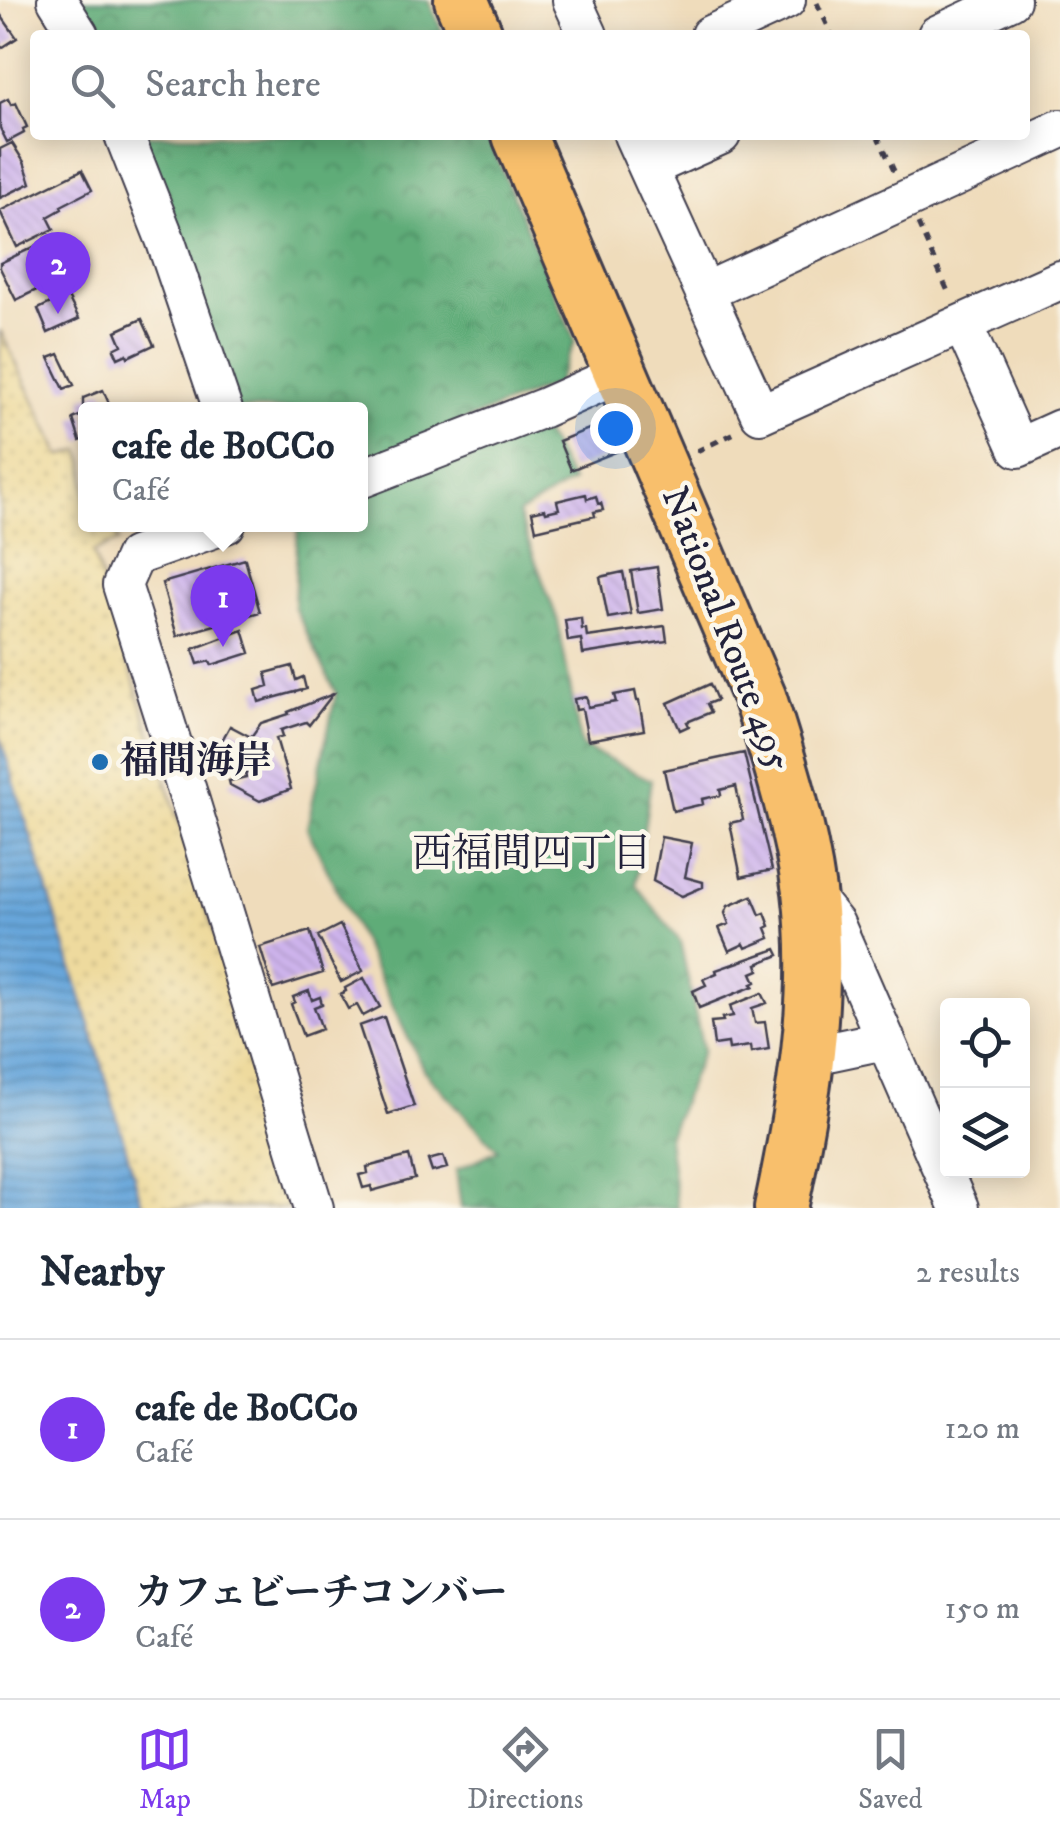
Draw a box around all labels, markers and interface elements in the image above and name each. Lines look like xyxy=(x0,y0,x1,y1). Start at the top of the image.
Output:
search box xyxy=(30,30,1030,140)
icon: search xyxy=(65,58,120,113)
text: Search here xyxy=(145,61,321,109)
pin: 2 xyxy=(26,232,90,314)
popup xyxy=(78,402,368,532)
your location xyxy=(590,403,641,454)
text: cafe de BoCCo xyxy=(112,423,334,471)
text: Café xyxy=(112,471,170,511)
street label: National Route 495 xyxy=(650,480,802,778)
pin: 1 xyxy=(190,564,256,647)
place label: 福間海岸 xyxy=(120,738,272,786)
marker: 福間海岸 xyxy=(89,751,111,773)
district label: 西福間四丁目 xyxy=(412,830,652,880)
map controls xyxy=(940,998,1030,1178)
button: locate xyxy=(940,998,1030,1088)
button: layers xyxy=(940,1088,1030,1178)
text: Nearby xyxy=(40,1247,164,1299)
text: 2 results xyxy=(916,1253,1020,1293)
text: cafe de BoCCo xyxy=(135,1385,358,1433)
text: 1 xyxy=(67,1409,78,1449)
text: 120 m xyxy=(944,1409,1020,1449)
text: Café xyxy=(135,1433,193,1473)
text: カフェビーチコンバー xyxy=(135,1570,507,1618)
text: 2 xyxy=(65,1589,80,1629)
text: 150 m xyxy=(944,1589,1020,1629)
text: Café xyxy=(135,1618,193,1658)
tab: Map xyxy=(137,1722,192,1817)
tab: Directions xyxy=(467,1722,583,1817)
tab: Saved xyxy=(858,1722,923,1817)

